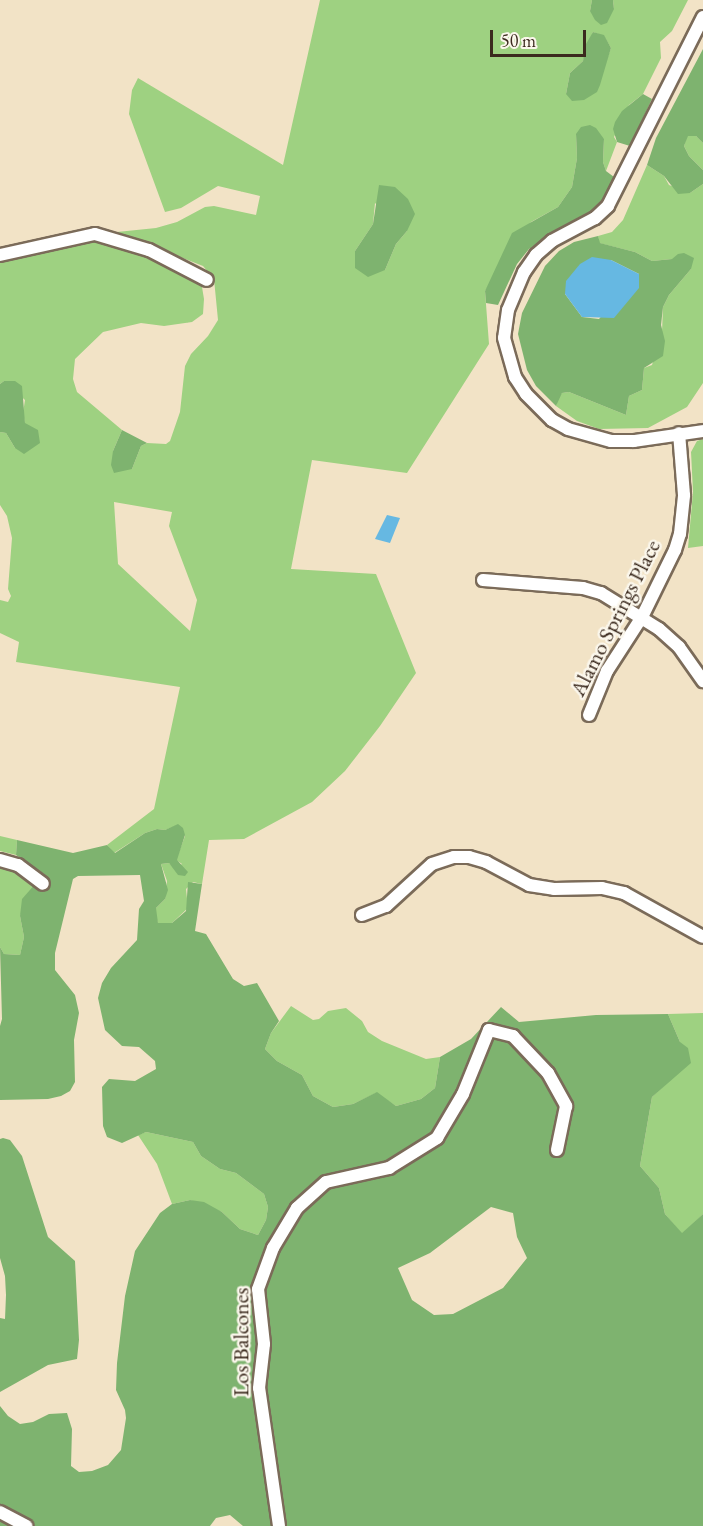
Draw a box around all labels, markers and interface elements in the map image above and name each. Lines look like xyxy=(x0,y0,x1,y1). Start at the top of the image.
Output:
scale bar xyxy=(493,18,589,56)
text: 50 m xyxy=(501,29,536,52)
street label: Alamo Springs Place xyxy=(564,535,666,701)
street label: Los Balcones xyxy=(228,1288,254,1396)

